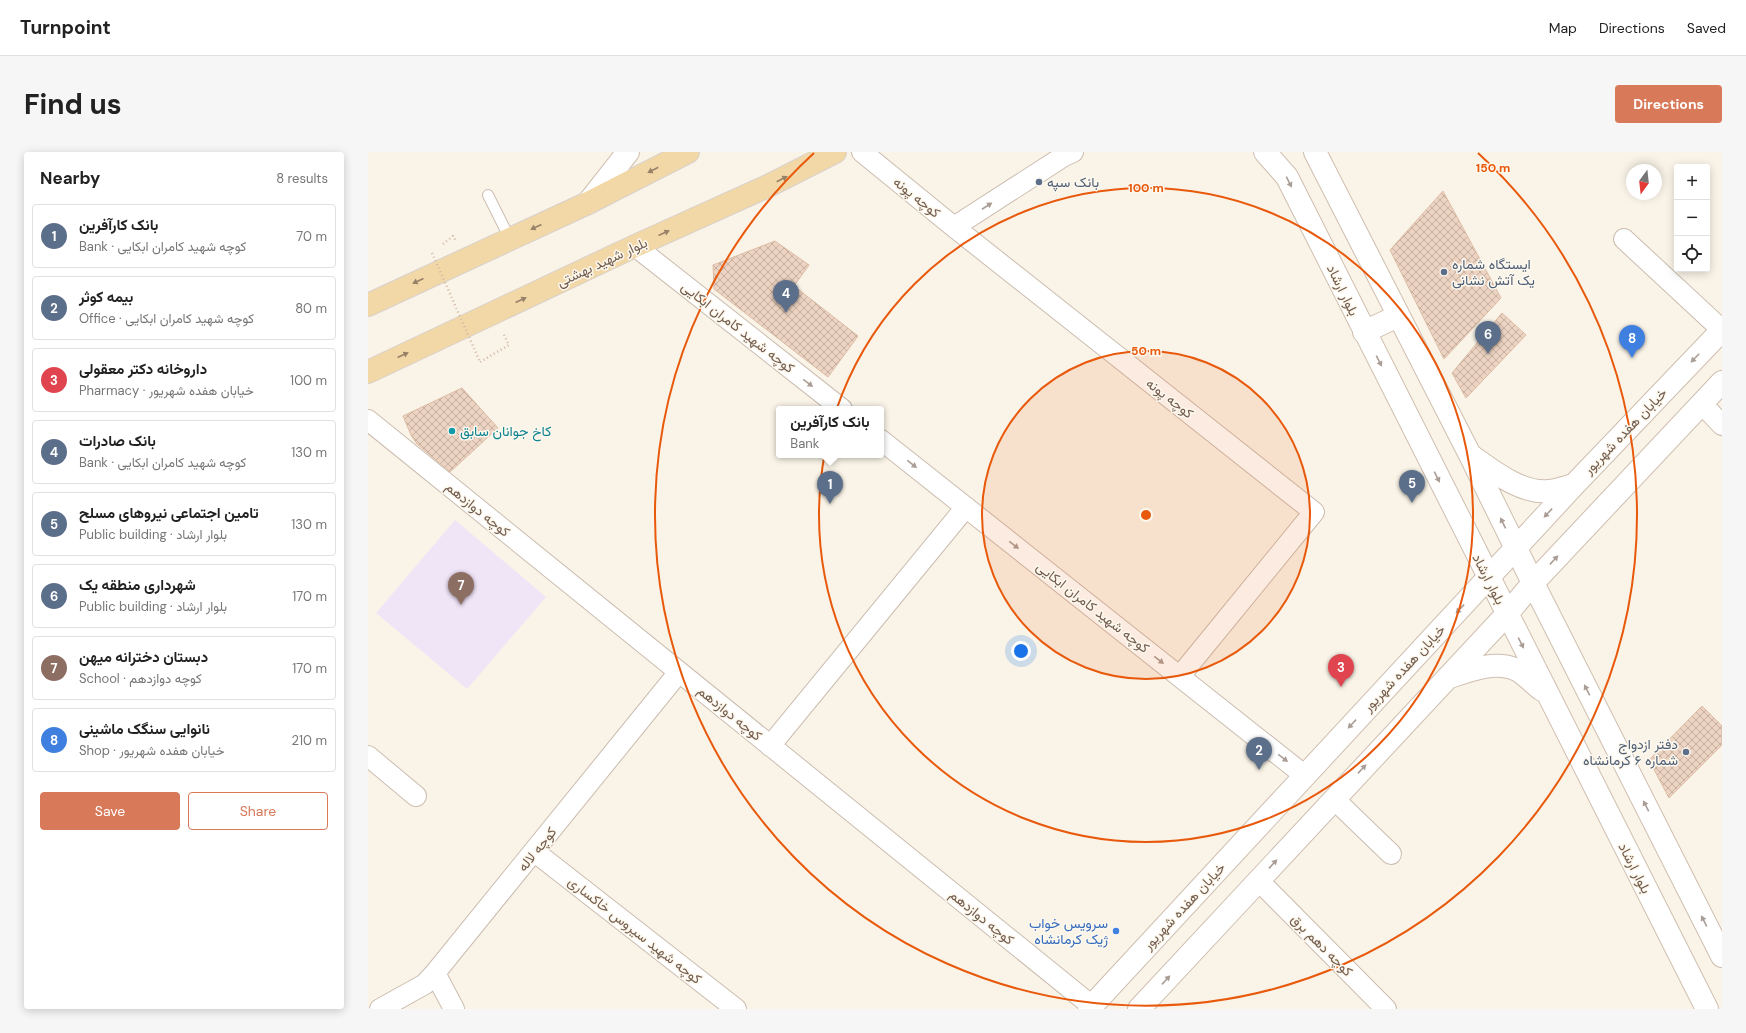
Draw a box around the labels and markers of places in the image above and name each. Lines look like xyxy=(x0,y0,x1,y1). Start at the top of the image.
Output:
place label: بانک سپه xyxy=(1047,173,1099,192)
marker: بانک سپه xyxy=(1034,177,1044,187)
place label: ایستگاه شماره یک آتش نشانی xyxy=(1452,255,1535,289)
marker: ایستگاه شماره یک آتش نشانی xyxy=(1439,267,1449,277)
pin: 4 xyxy=(773,280,799,313)
pin: 6 xyxy=(1475,321,1501,354)
pin: 8 xyxy=(1619,325,1645,358)
place label: کاخ جوانان سابق xyxy=(460,422,551,442)
marker: کاخ جوانان سابق xyxy=(447,426,457,436)
pin: 5 xyxy=(1399,470,1425,503)
pin: 1 xyxy=(817,471,843,504)
centre of rings xyxy=(1139,508,1153,522)
pin: 7 xyxy=(448,572,474,605)
pin: 3 xyxy=(1328,654,1354,687)
place label: دفتر ازدواج شماره ۶ کرمانشاه xyxy=(1583,735,1678,769)
pin: 2 xyxy=(1246,737,1272,770)
marker: دفتر ازدواج شماره ۶ کرمانشاه xyxy=(1681,747,1691,757)
place label: سرویس خواب ژیک کرمانشاه xyxy=(1029,914,1108,948)
marker: سرویس خواب ژیک کرمانشاه xyxy=(1111,926,1121,936)

